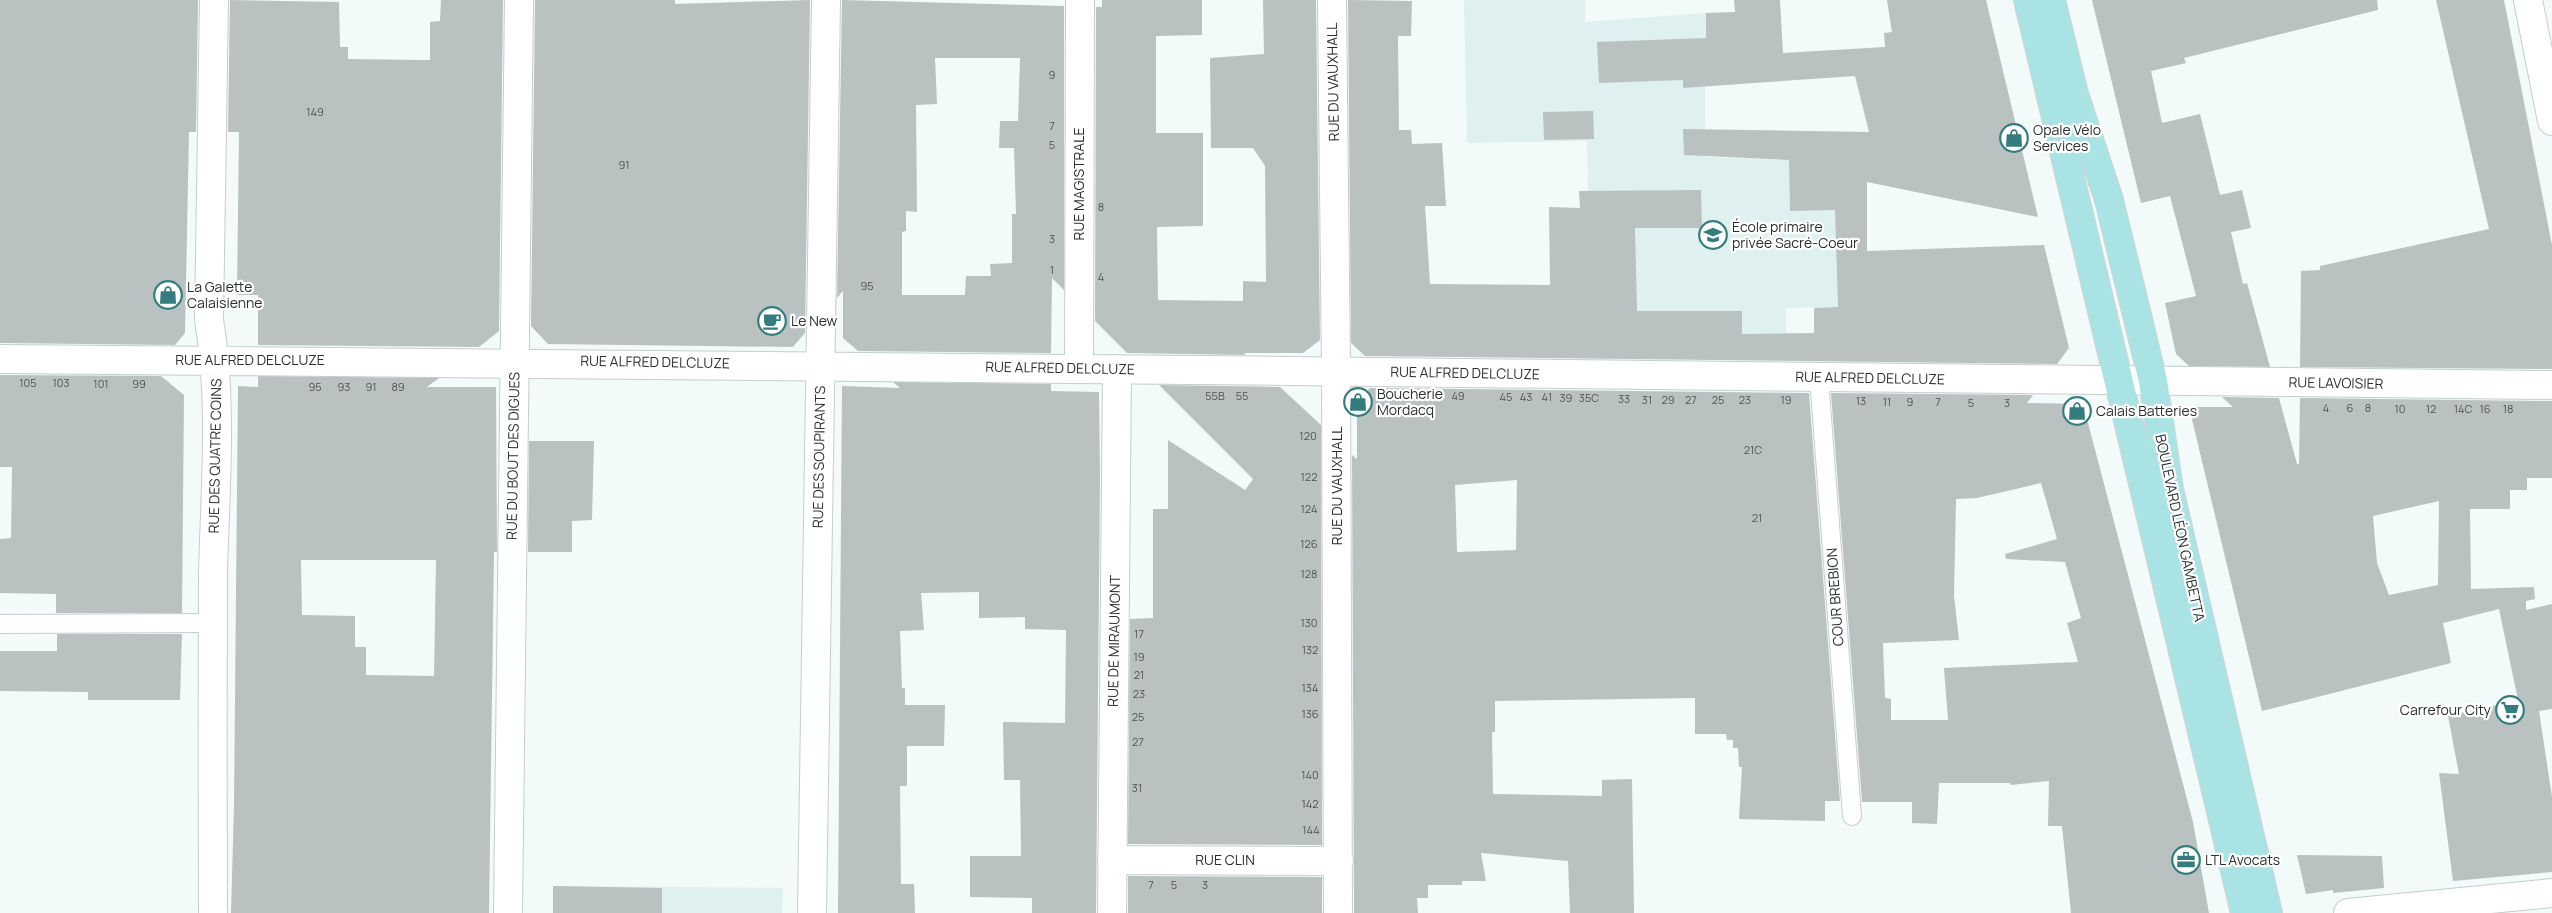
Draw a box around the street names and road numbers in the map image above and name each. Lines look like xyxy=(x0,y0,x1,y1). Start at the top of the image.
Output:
street label: RUE DU VAUXHALL xyxy=(1322,23,1343,141)
street label: RUE MAGISTRALE xyxy=(1069,128,1088,240)
street label: RUE ALFRED DELCLUZE xyxy=(175,350,325,369)
street label: RUE ALFRED DELCLUZE xyxy=(580,351,730,372)
street label: RUE ALFRED DELCLUZE xyxy=(985,357,1135,378)
street label: RUE ALFRED DELCLUZE xyxy=(1390,362,1540,383)
street label: RUE ALFRED DELCLUZE xyxy=(1795,367,1945,388)
street label: RUE DU BOUT DES DIGUES xyxy=(502,372,523,540)
street label: RUE LAVOISIER xyxy=(2288,372,2384,393)
street label: RUE DES QUATRE COINS xyxy=(204,378,225,534)
street label: RUE DES SOUPIRANTS xyxy=(808,385,829,528)
street label: RUE DU VAUXHALL xyxy=(1327,427,1346,545)
street label: BOULEVARD LÉON GAMBETTA xyxy=(2151,432,2210,623)
street label: COUR BREBION xyxy=(1822,547,1847,647)
street label: RUE DE MIRAUMONT xyxy=(1103,574,1124,707)
street label: RUE CLIN xyxy=(1195,850,1255,869)

